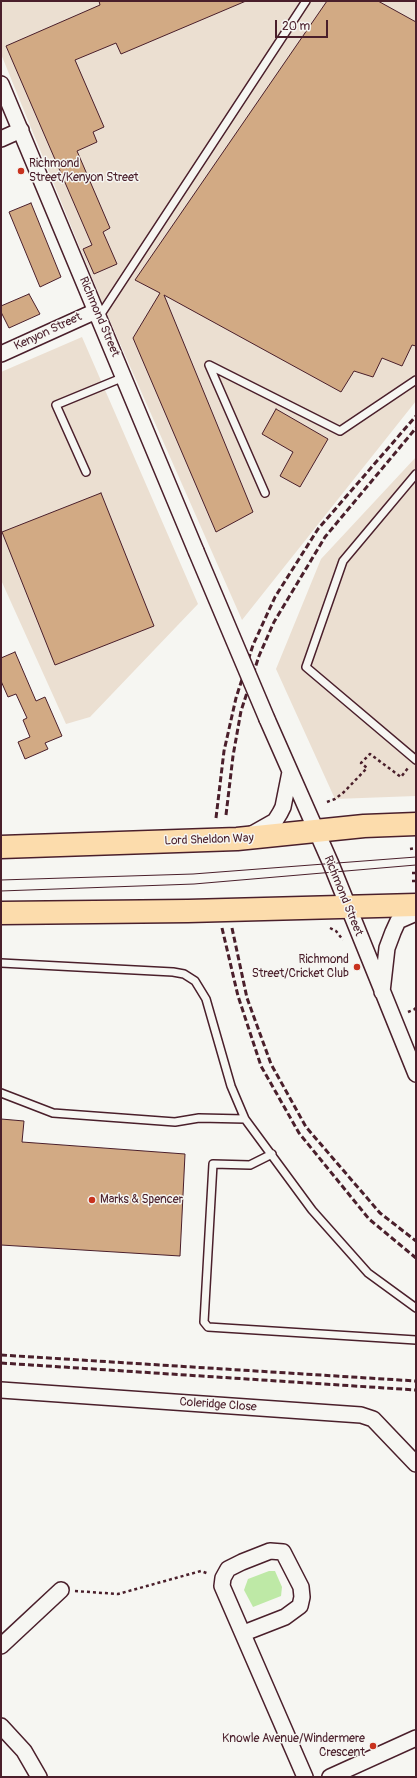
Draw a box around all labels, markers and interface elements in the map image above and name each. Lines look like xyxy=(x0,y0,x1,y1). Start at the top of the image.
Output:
scale bar xyxy=(277,12,330,38)
text: 20 m xyxy=(282,19,310,34)
place label: Richmond Street/Kenyon Street xyxy=(29,157,139,185)
marker: Richmond Street/Kenyon Street xyxy=(16,166,26,176)
street label: Richmond Street xyxy=(76,275,122,359)
street label: Kenyon Street xyxy=(12,310,84,354)
street label: Lord Sheldon Way xyxy=(164,831,254,849)
street label: Richmond Street xyxy=(320,854,366,938)
place label: Richmond Street/Cricket Club xyxy=(252,953,349,981)
marker: Richmond Street/Cricket Club xyxy=(352,962,362,972)
place label: Marks & Spencer xyxy=(100,1193,183,1207)
marker: Marks & Spencer xyxy=(87,1195,97,1205)
street label: Coleridge Close xyxy=(179,1395,257,1415)
place label: Knowle Avenue/Windermere Crescent xyxy=(222,1732,365,1760)
marker: Knowle Avenue/Windermere Crescent xyxy=(368,1741,378,1751)

